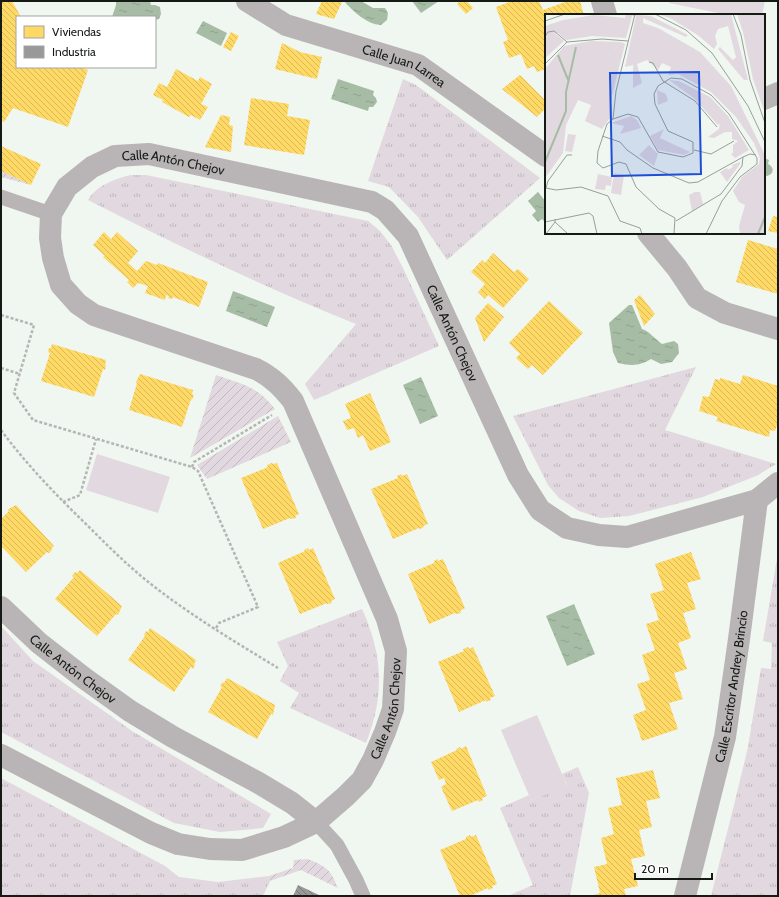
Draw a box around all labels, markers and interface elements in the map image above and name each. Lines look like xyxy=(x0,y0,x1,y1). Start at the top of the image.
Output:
inset map xyxy=(545,14,765,234)
legend xyxy=(16,16,156,68)
text: Viviendas xyxy=(52,24,101,39)
street label: Calle Juan Larrea xyxy=(360,41,450,91)
text: Industria xyxy=(52,44,96,59)
street label: Calle Antón Chejov xyxy=(121,146,227,178)
street label: Calle Antón Chejov xyxy=(424,282,482,385)
street label: Calle Escritor Andrey Brincio xyxy=(711,609,751,764)
street label: Calle Antón Chejov xyxy=(26,630,120,707)
street label: Calle Antón Chejov xyxy=(366,657,404,762)
scale bar xyxy=(635,855,712,881)
text: 20 m xyxy=(641,861,669,876)

